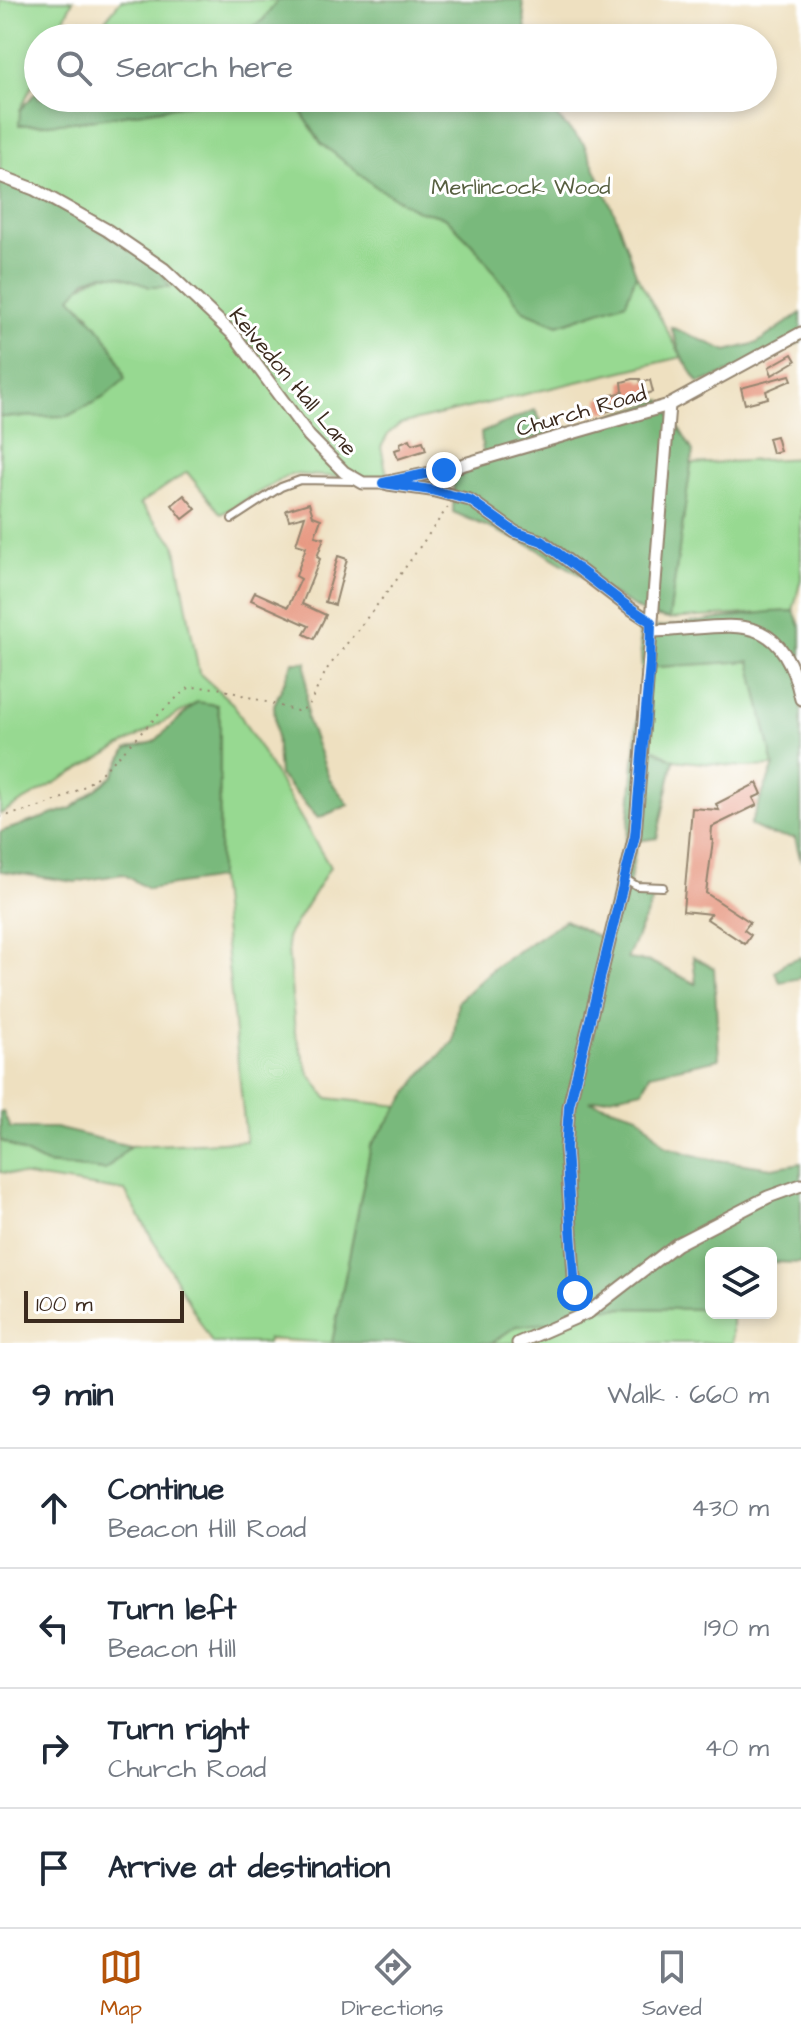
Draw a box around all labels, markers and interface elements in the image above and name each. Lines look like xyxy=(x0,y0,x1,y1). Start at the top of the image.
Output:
search box xyxy=(24,24,777,112)
icon: search xyxy=(52,46,96,90)
text: Search here xyxy=(116,47,293,89)
park label: Merlincock Wood xyxy=(431,172,611,203)
street label: Kelvedon Hall Lane xyxy=(222,301,364,463)
street label: Church Road xyxy=(513,378,650,445)
route end xyxy=(426,452,462,488)
map controls xyxy=(705,1247,777,1319)
button: layers xyxy=(705,1247,777,1319)
route start xyxy=(557,1275,593,1311)
scale bar xyxy=(24,1287,184,1323)
text: 100 m xyxy=(36,1289,93,1320)
text: 9 min xyxy=(32,1371,114,1419)
text: Walk · 660 m xyxy=(607,1377,769,1413)
text: Continue xyxy=(108,1469,224,1511)
icon: ahead xyxy=(32,1486,76,1530)
text: 430 m xyxy=(691,1490,769,1526)
text: Beacon Hill Road xyxy=(108,1511,306,1547)
text: Turn left xyxy=(108,1589,236,1631)
icon: left xyxy=(32,1606,76,1650)
text: 190 m xyxy=(704,1610,769,1646)
text: Beacon Hill xyxy=(108,1631,236,1667)
text: Turn right xyxy=(108,1709,249,1751)
icon: right xyxy=(32,1726,76,1770)
text: 40 m xyxy=(704,1730,769,1766)
text: Church Road xyxy=(108,1751,266,1787)
icon: arrive xyxy=(32,1846,76,1890)
text: Arrive at destination xyxy=(108,1847,390,1889)
tab: Map xyxy=(99,1945,143,2024)
tab: Directions xyxy=(341,1945,444,2024)
tab: Saved xyxy=(642,1945,702,2024)

